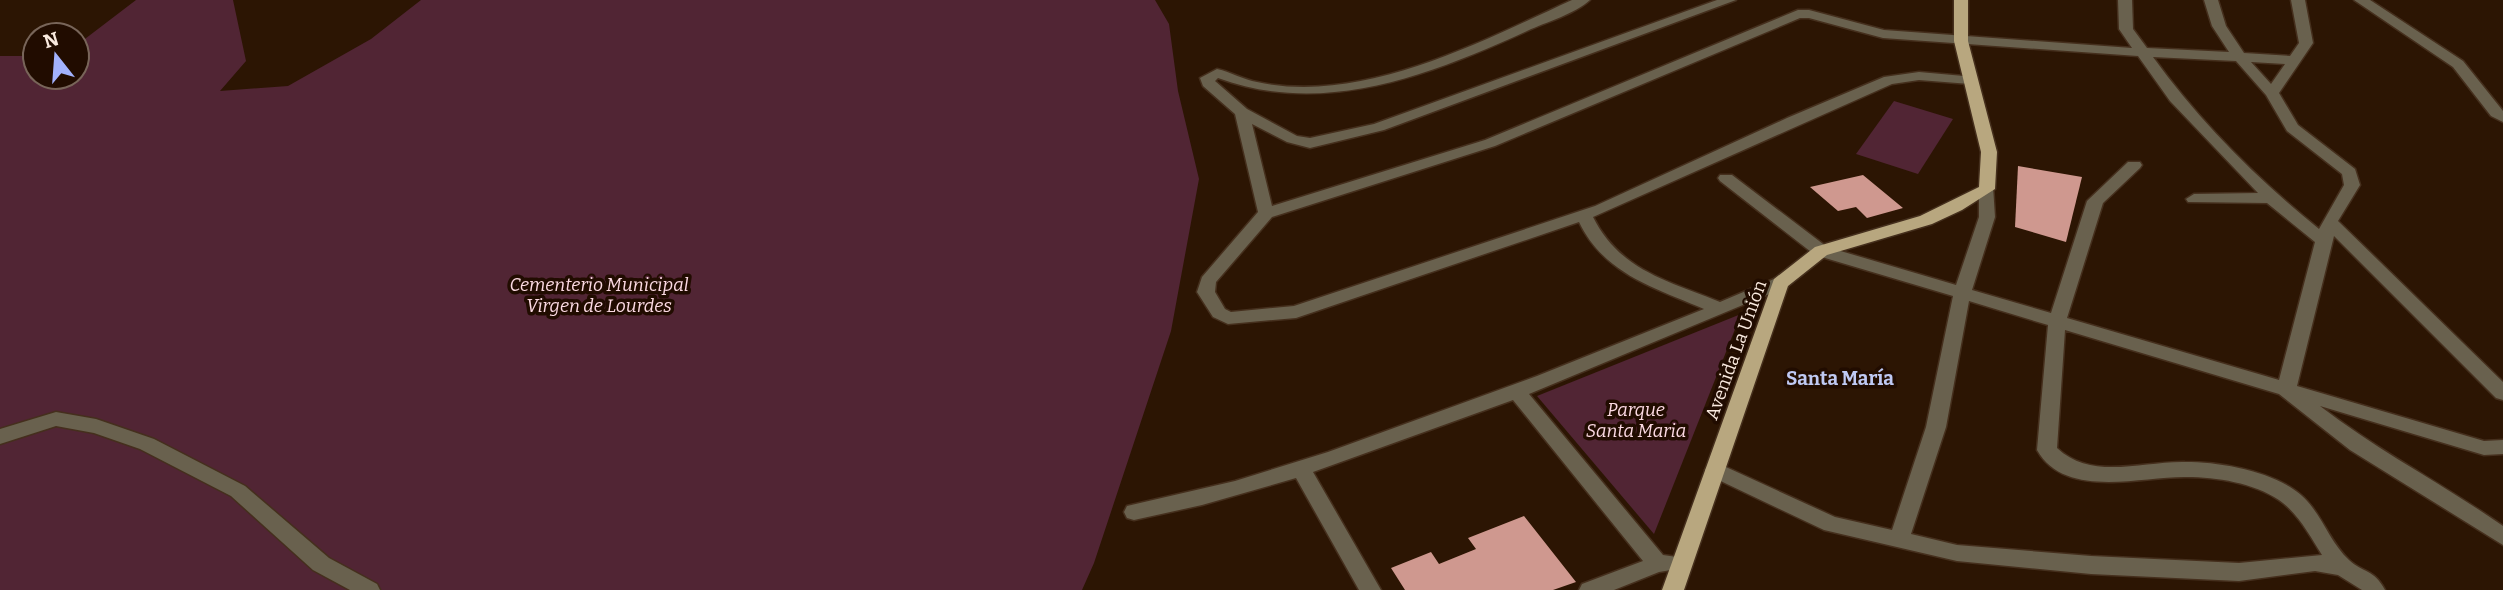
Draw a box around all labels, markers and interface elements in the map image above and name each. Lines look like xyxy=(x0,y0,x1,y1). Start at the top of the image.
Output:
north arrow xyxy=(21,21,91,91)
text: N xyxy=(41,27,62,53)
park label: Cementerio Municipal Virgen de Lourdes xyxy=(509,274,689,317)
street label: Avenida La Unión xyxy=(1701,277,1772,423)
district label: Santa María xyxy=(1786,367,1894,390)
park label: Parque Santa Maria xyxy=(1586,399,1686,442)

